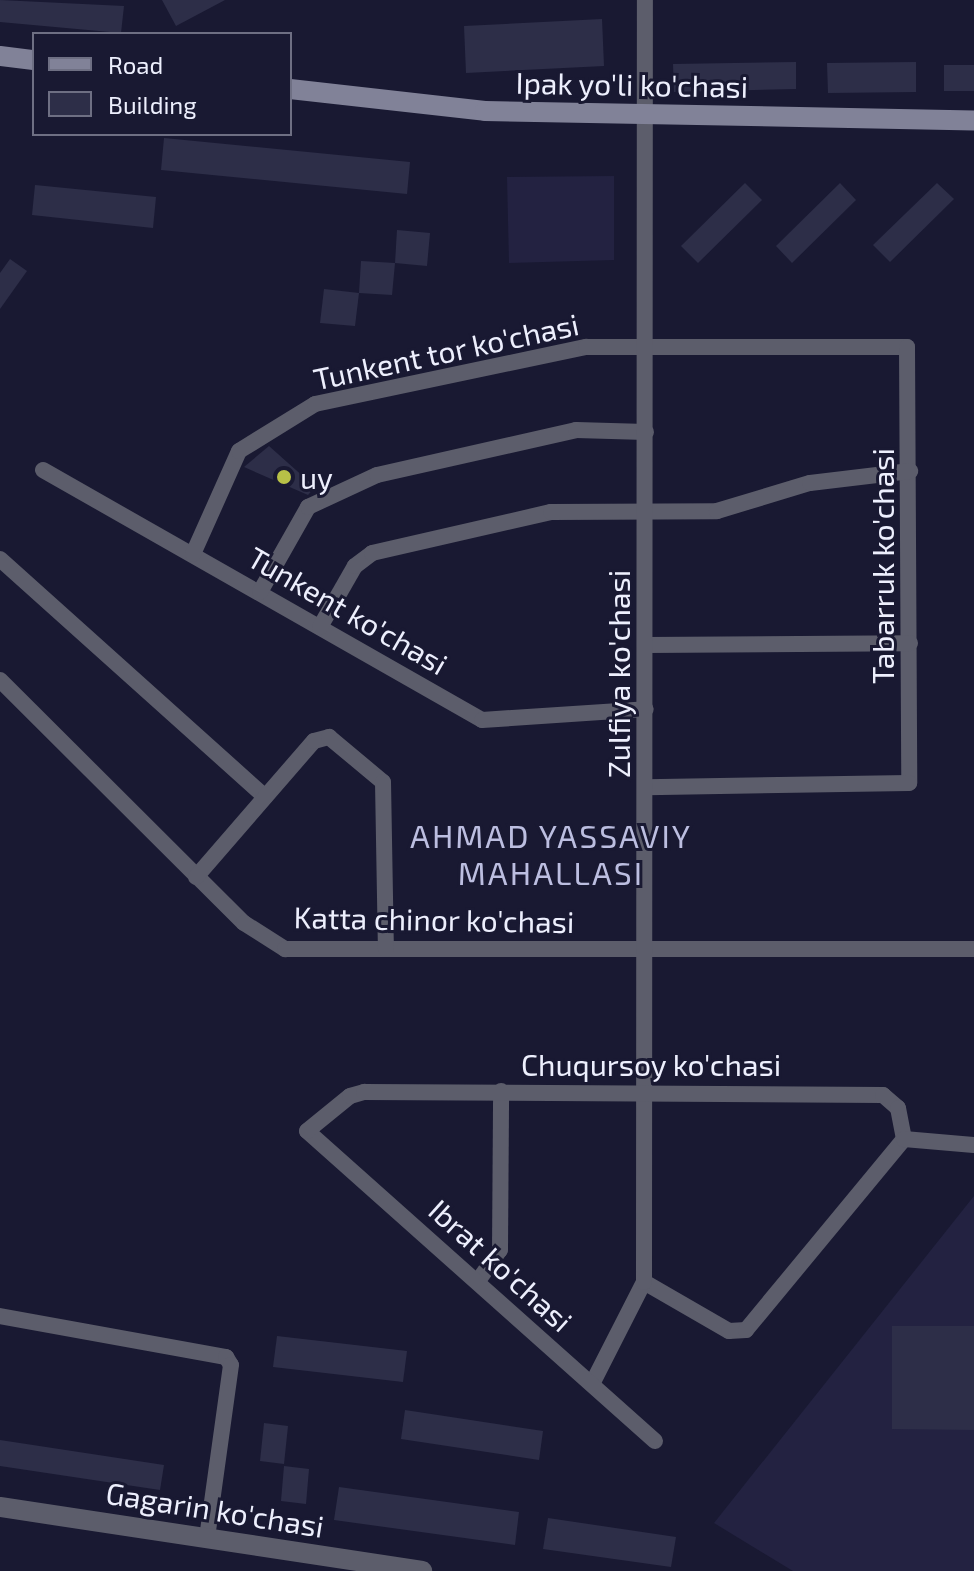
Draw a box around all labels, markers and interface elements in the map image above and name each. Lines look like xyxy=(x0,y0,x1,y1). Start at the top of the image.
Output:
legend xyxy=(32,32,292,136)
text: Road xyxy=(108,50,163,79)
street label: Ipak yo'li ko'chasi xyxy=(515,64,749,104)
text: Building xyxy=(108,90,197,119)
street label: Tunkent tor ko'chasi xyxy=(310,305,582,397)
street label: Tabarruk ko'chasi xyxy=(864,448,900,684)
place label: uy xyxy=(300,459,333,495)
marker: uy xyxy=(275,468,293,486)
street label: Tunkent ko'chasi xyxy=(242,538,454,682)
street label: Zulfiya ko'chasi xyxy=(600,570,636,778)
district label: AHMAD YASSAVIY MAHALLASI xyxy=(410,817,692,892)
street label: Katta chinor ko'chasi xyxy=(293,899,575,939)
street label: Chuqursoy ko'chasi xyxy=(521,1046,781,1082)
street label: Ibrat ko'chasi xyxy=(422,1191,580,1339)
street label: Gagarin ko'chasi xyxy=(103,1474,327,1544)

